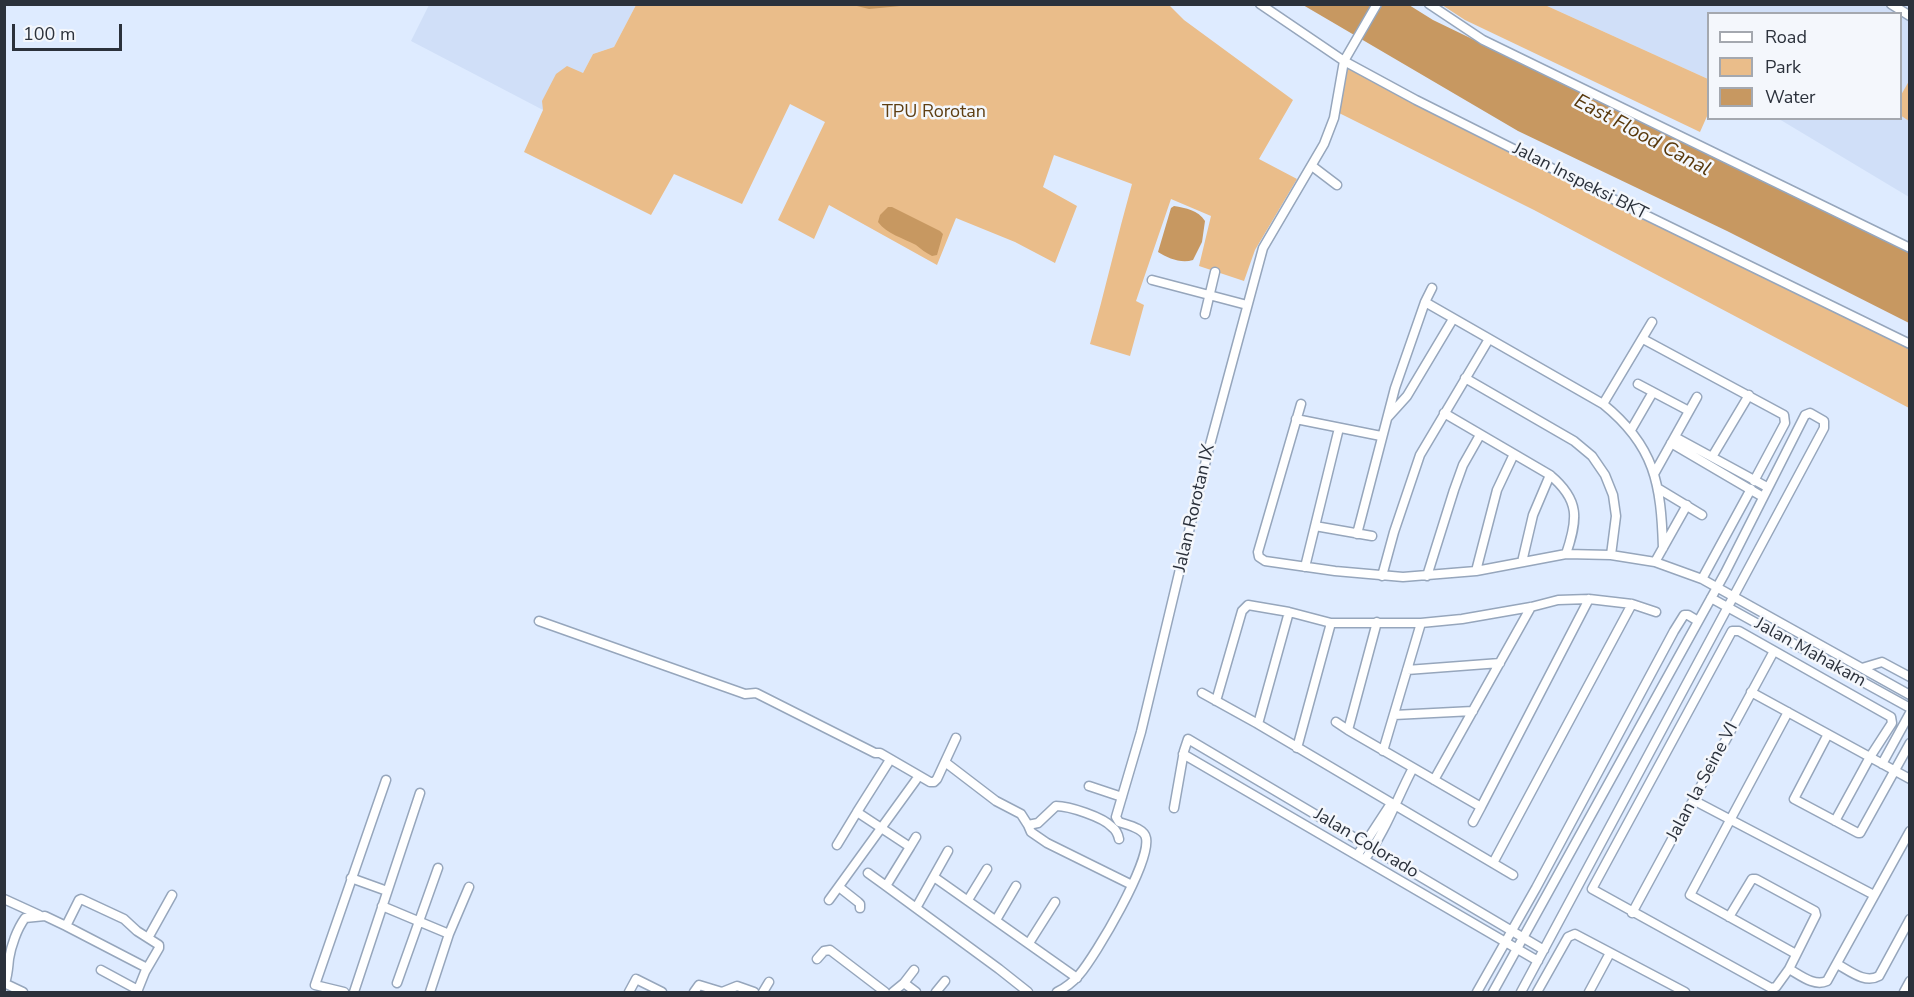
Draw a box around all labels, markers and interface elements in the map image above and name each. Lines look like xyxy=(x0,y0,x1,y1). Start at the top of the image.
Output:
scale bar xyxy=(15,12,124,50)
legend xyxy=(1707,12,1902,120)
text: 100 m xyxy=(23,22,75,46)
text: Road xyxy=(1765,25,1807,49)
text: Park xyxy=(1765,55,1801,79)
text: Water xyxy=(1765,85,1816,109)
water label: East Flood Canal xyxy=(1570,90,1714,182)
park label: TPU Rorotan xyxy=(882,102,986,124)
street label: Jalan Inspeksi BKT xyxy=(1509,139,1651,225)
street label: Jalan Rorotan IX xyxy=(1170,442,1220,574)
street label: Jalan Mahakam xyxy=(1751,614,1869,692)
street label: Jalan la Seine VI xyxy=(1663,719,1743,845)
street label: Jalan Colorado xyxy=(1310,804,1422,884)

